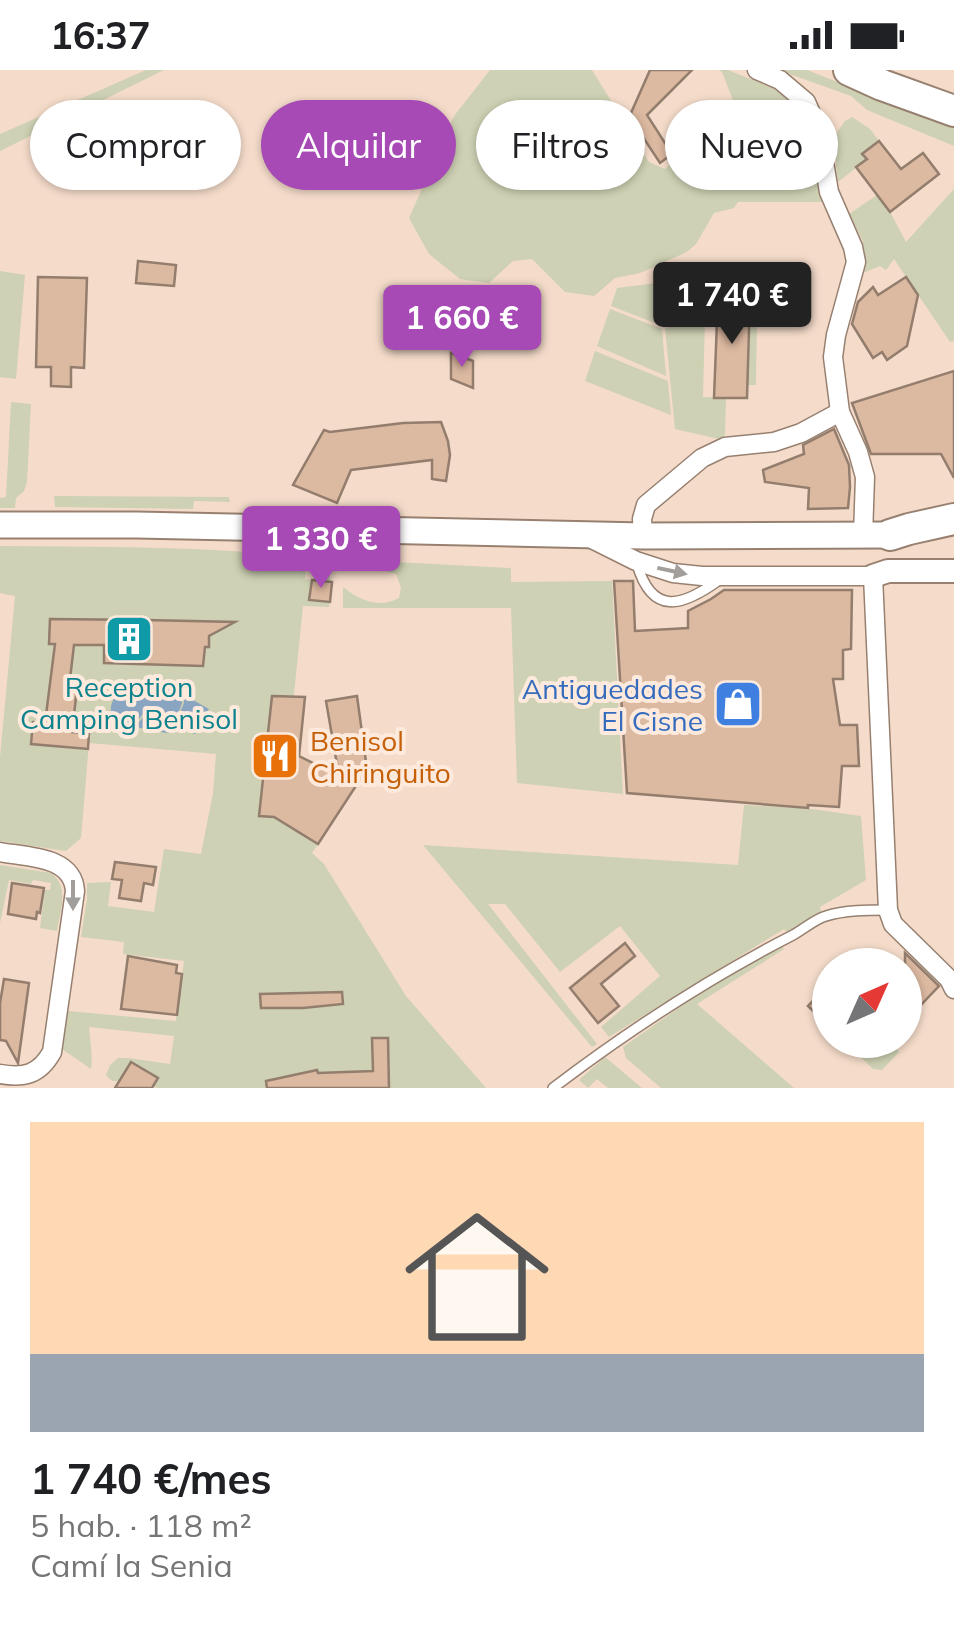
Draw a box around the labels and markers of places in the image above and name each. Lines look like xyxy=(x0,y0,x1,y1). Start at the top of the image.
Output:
pin: 1 740 € xyxy=(640,262,824,347)
pin: 1 660 € xyxy=(370,285,554,370)
pin: 1 330 € xyxy=(229,506,413,591)
building icon: Reception Camping Benisol xyxy=(103,613,155,665)
place label: Reception Camping Benisol xyxy=(20,669,238,736)
place label: Antiguedades El Cisne xyxy=(522,671,703,738)
shop icon: Antiguedades El Cisne xyxy=(712,678,764,730)
place label: Benisol Chiringuito xyxy=(310,723,451,790)
restaurant icon: Benisol Chiringuito xyxy=(249,730,301,782)

